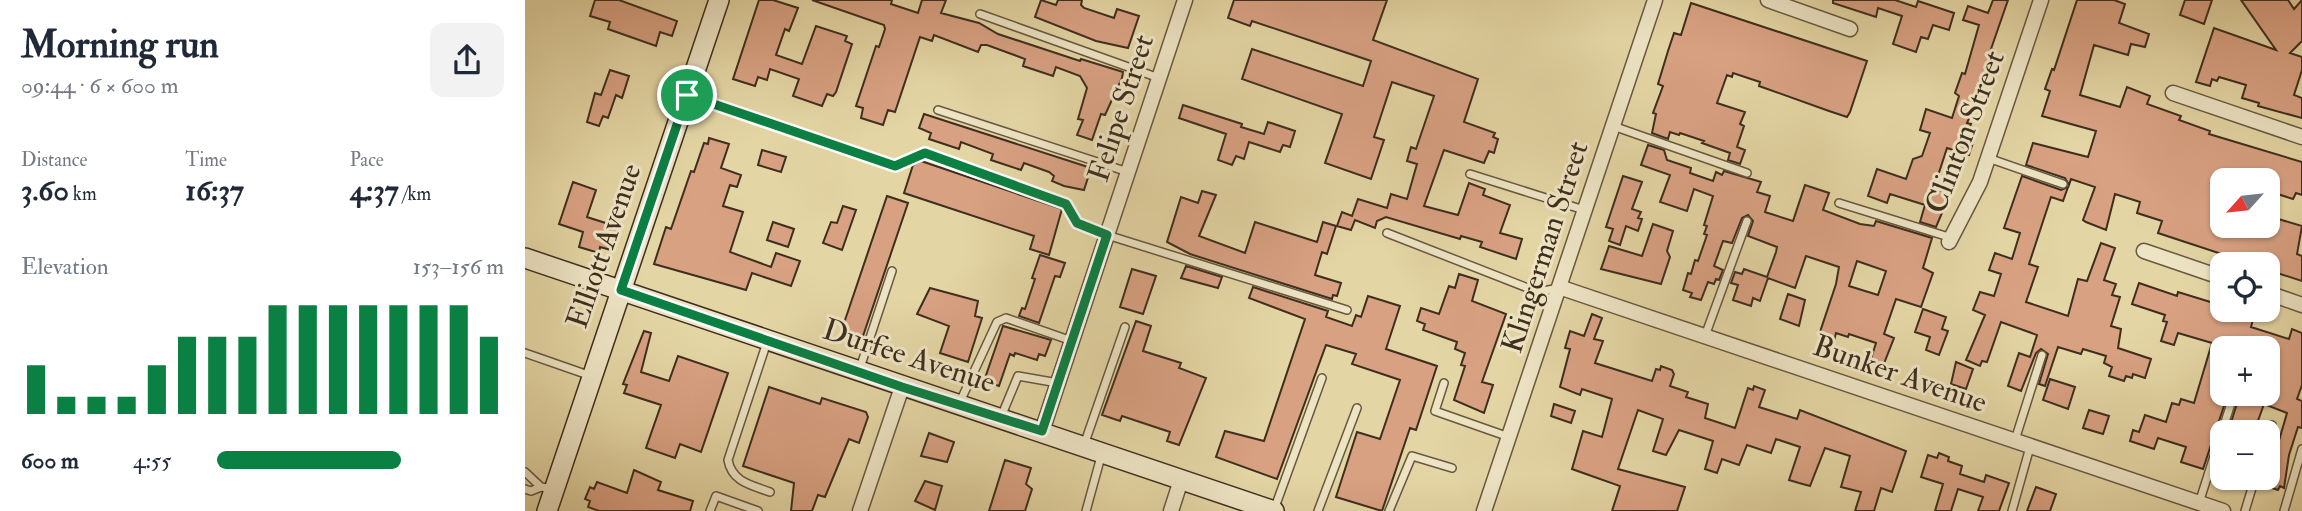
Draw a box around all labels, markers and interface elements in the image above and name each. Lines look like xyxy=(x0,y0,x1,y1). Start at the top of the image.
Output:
text: Morning run xyxy=(21,21,219,69)
button: share xyxy=(430,23,504,97)
street label: Felipe Street xyxy=(1080,29,1162,186)
street label: Clinton Street xyxy=(1917,45,2013,218)
pin xyxy=(657,65,717,125)
text: 09:44 · 6 × 600 m xyxy=(21,71,179,100)
icon: arrive xyxy=(668,76,706,114)
street label: Klingerman Street xyxy=(1493,136,1597,357)
text: Distance xyxy=(21,148,87,172)
text: Time xyxy=(185,148,227,172)
text: Pace xyxy=(350,148,384,172)
street label: Elliott Avenue xyxy=(559,159,649,333)
north arrow xyxy=(2210,168,2280,238)
map controls xyxy=(2210,168,2280,490)
text: 3.60 xyxy=(21,172,69,209)
text: 16:37 xyxy=(185,172,244,209)
text: 4:37 xyxy=(350,172,399,209)
text: km xyxy=(69,182,97,206)
text: /km xyxy=(399,182,431,206)
text: Elevation xyxy=(21,252,109,281)
text: 153–156 m xyxy=(413,252,504,281)
button: locate xyxy=(2210,252,2280,322)
street label: Durfee Avenue xyxy=(818,311,1000,401)
street label: Bunker Avenue xyxy=(1808,327,1992,421)
button: + xyxy=(2210,336,2280,406)
button: − xyxy=(2210,420,2280,490)
text: 600 m xyxy=(21,446,79,475)
text: 4:55 xyxy=(133,446,171,475)

